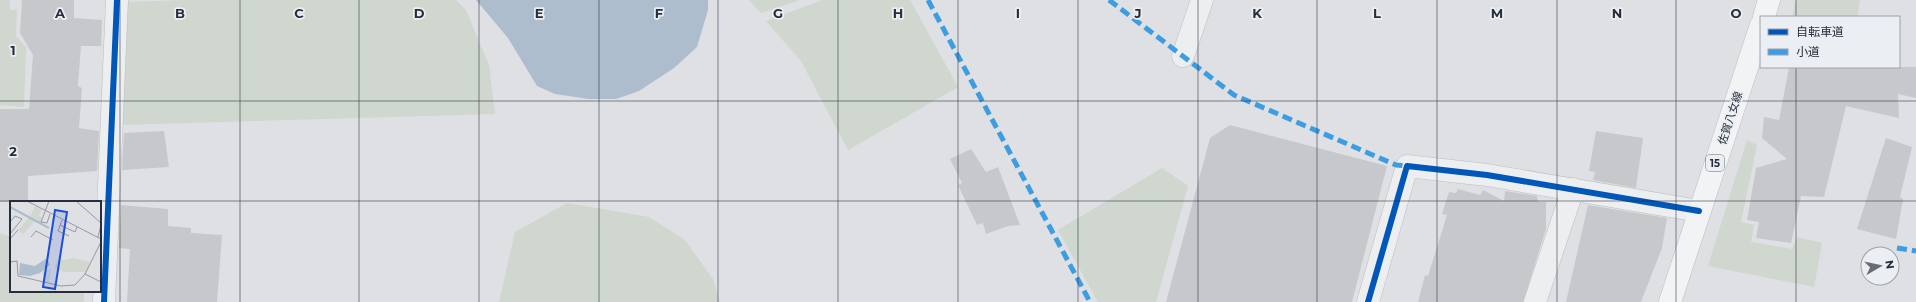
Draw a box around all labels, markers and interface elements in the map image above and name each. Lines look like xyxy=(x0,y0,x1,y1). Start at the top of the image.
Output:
text: A xyxy=(54,5,66,21)
text: B xyxy=(175,5,185,21)
text: C xyxy=(294,5,304,21)
text: D xyxy=(414,5,425,21)
text: E xyxy=(535,5,544,21)
text: F xyxy=(655,5,663,21)
text: G xyxy=(773,5,783,21)
text: H xyxy=(893,5,903,21)
text: I xyxy=(1016,5,1020,21)
text: J xyxy=(1133,5,1142,21)
text: K xyxy=(1252,5,1262,21)
text: L xyxy=(1373,5,1381,21)
text: M xyxy=(1491,5,1503,21)
text: N xyxy=(1612,5,1622,21)
text: O xyxy=(1731,5,1742,21)
legend xyxy=(1760,16,1900,68)
text: 自転車道 xyxy=(1796,24,1844,39)
text: 1 xyxy=(10,42,16,58)
text: 小道 xyxy=(1796,44,1820,59)
street label: 佐賀八女線 xyxy=(1715,90,1745,146)
text: 2 xyxy=(9,143,17,159)
road number: 15 xyxy=(1706,155,1724,171)
inset map xyxy=(10,201,101,292)
north arrow xyxy=(1860,246,1900,286)
text: N xyxy=(1882,259,1897,270)

